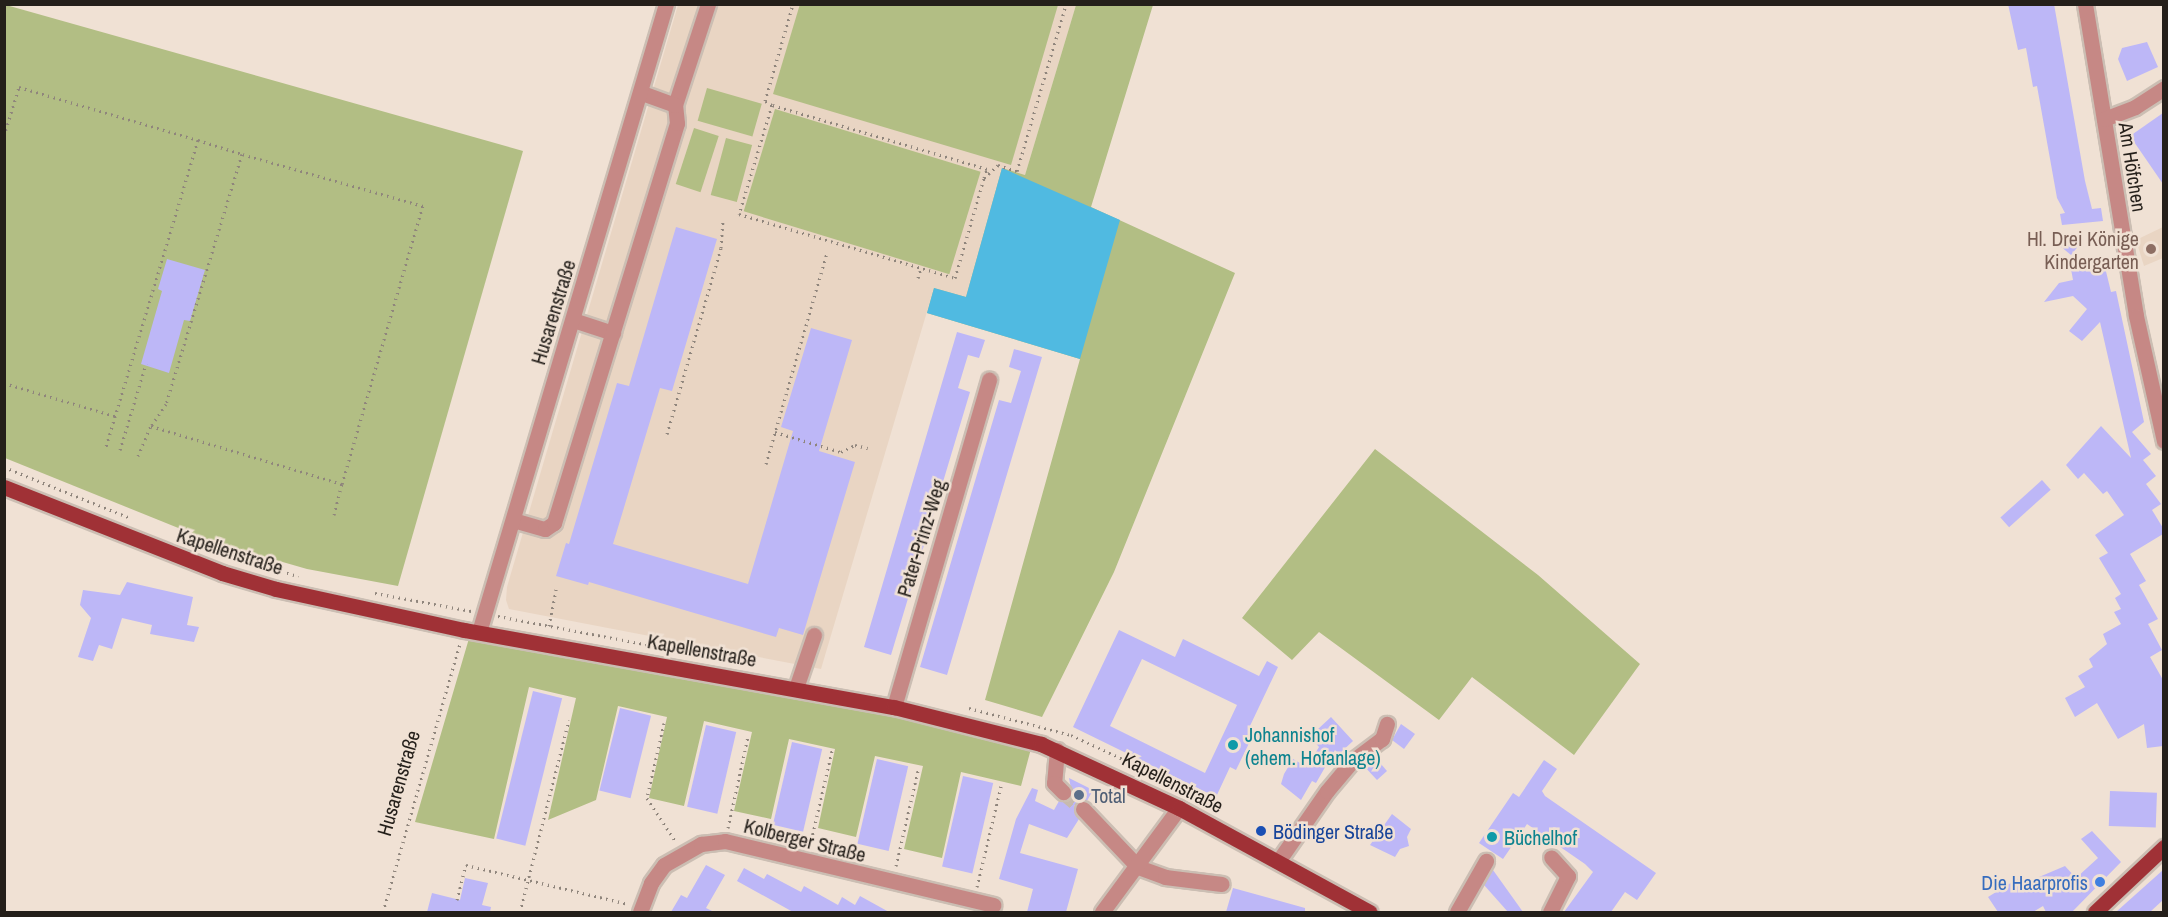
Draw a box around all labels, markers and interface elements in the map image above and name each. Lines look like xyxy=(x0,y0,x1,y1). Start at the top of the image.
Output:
street label: Am Höfchen xyxy=(2114,121,2152,213)
place label: Hl. Drei Könige Kindergarten xyxy=(2027,226,2139,273)
marker: Hl. Drei Könige Kindergarten xyxy=(2144,242,2158,256)
street label: Husarenstraße xyxy=(526,257,580,367)
street label: Pater-Prinz-Weg xyxy=(892,476,950,600)
street label: Kapellenstraße xyxy=(174,523,286,579)
street label: Kapellenstraße xyxy=(646,629,758,671)
place label: Johannishof (ehem. Hofanlage) xyxy=(1245,722,1381,769)
street label: Husarenstraße xyxy=(372,728,424,838)
marker: Johannishof (ehem. Hofanlage) xyxy=(1226,738,1240,752)
street label: Kapellenstraße xyxy=(1118,746,1228,818)
place label: Total xyxy=(1091,783,1126,807)
marker: Total xyxy=(1072,788,1086,802)
street label: Kolberger Straße xyxy=(742,813,868,867)
place label: Bödinger Straße xyxy=(1273,819,1393,843)
marker: Bödinger Straße xyxy=(1254,824,1268,838)
place label: Büchelhof xyxy=(1504,825,1577,849)
marker: Büchelhof xyxy=(1485,830,1499,844)
place label: Die Haarprofis xyxy=(1981,870,2088,894)
marker: Die Haarprofis xyxy=(2093,875,2107,889)

